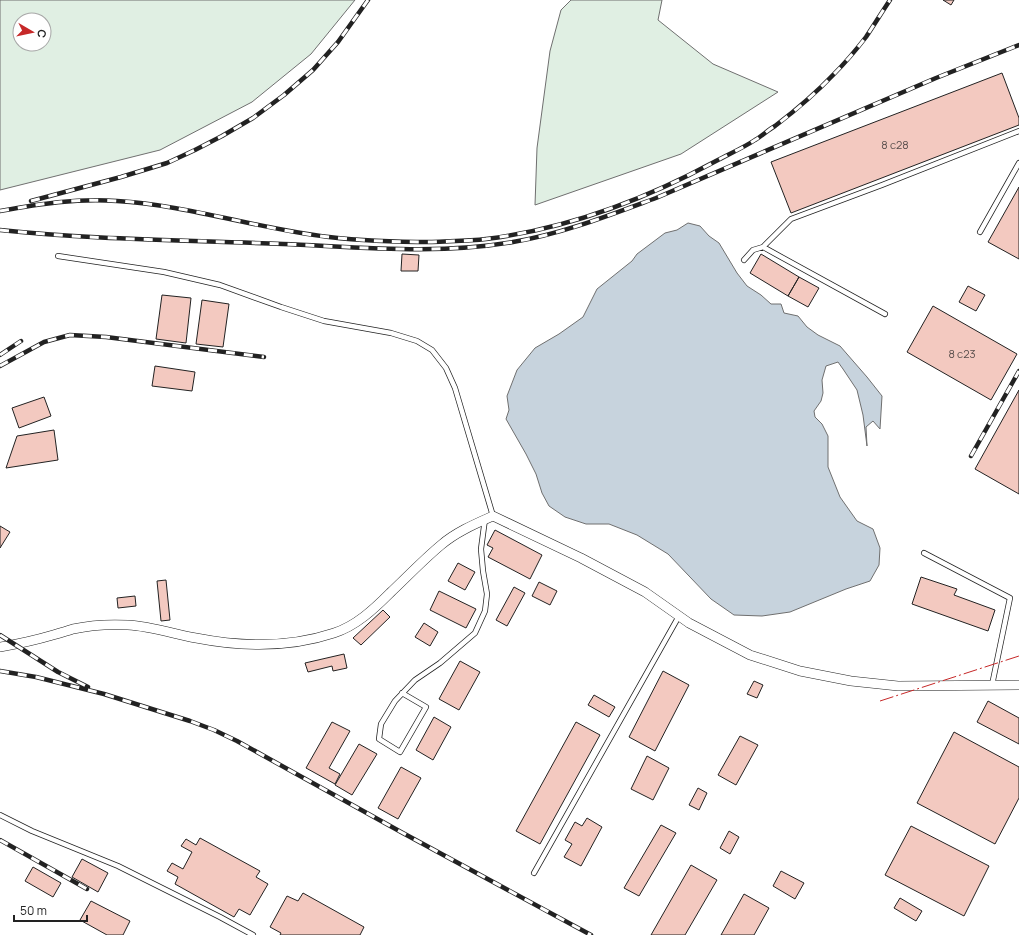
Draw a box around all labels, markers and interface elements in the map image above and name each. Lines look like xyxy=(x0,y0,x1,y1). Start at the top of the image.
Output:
north arrow xyxy=(12,12,52,52)
text: С xyxy=(34,28,50,39)
house number: 8 с28 xyxy=(881,137,909,152)
house number: 8 с23 xyxy=(948,346,976,361)
scale bar xyxy=(14,897,87,923)
text: 50 m xyxy=(20,902,47,919)

